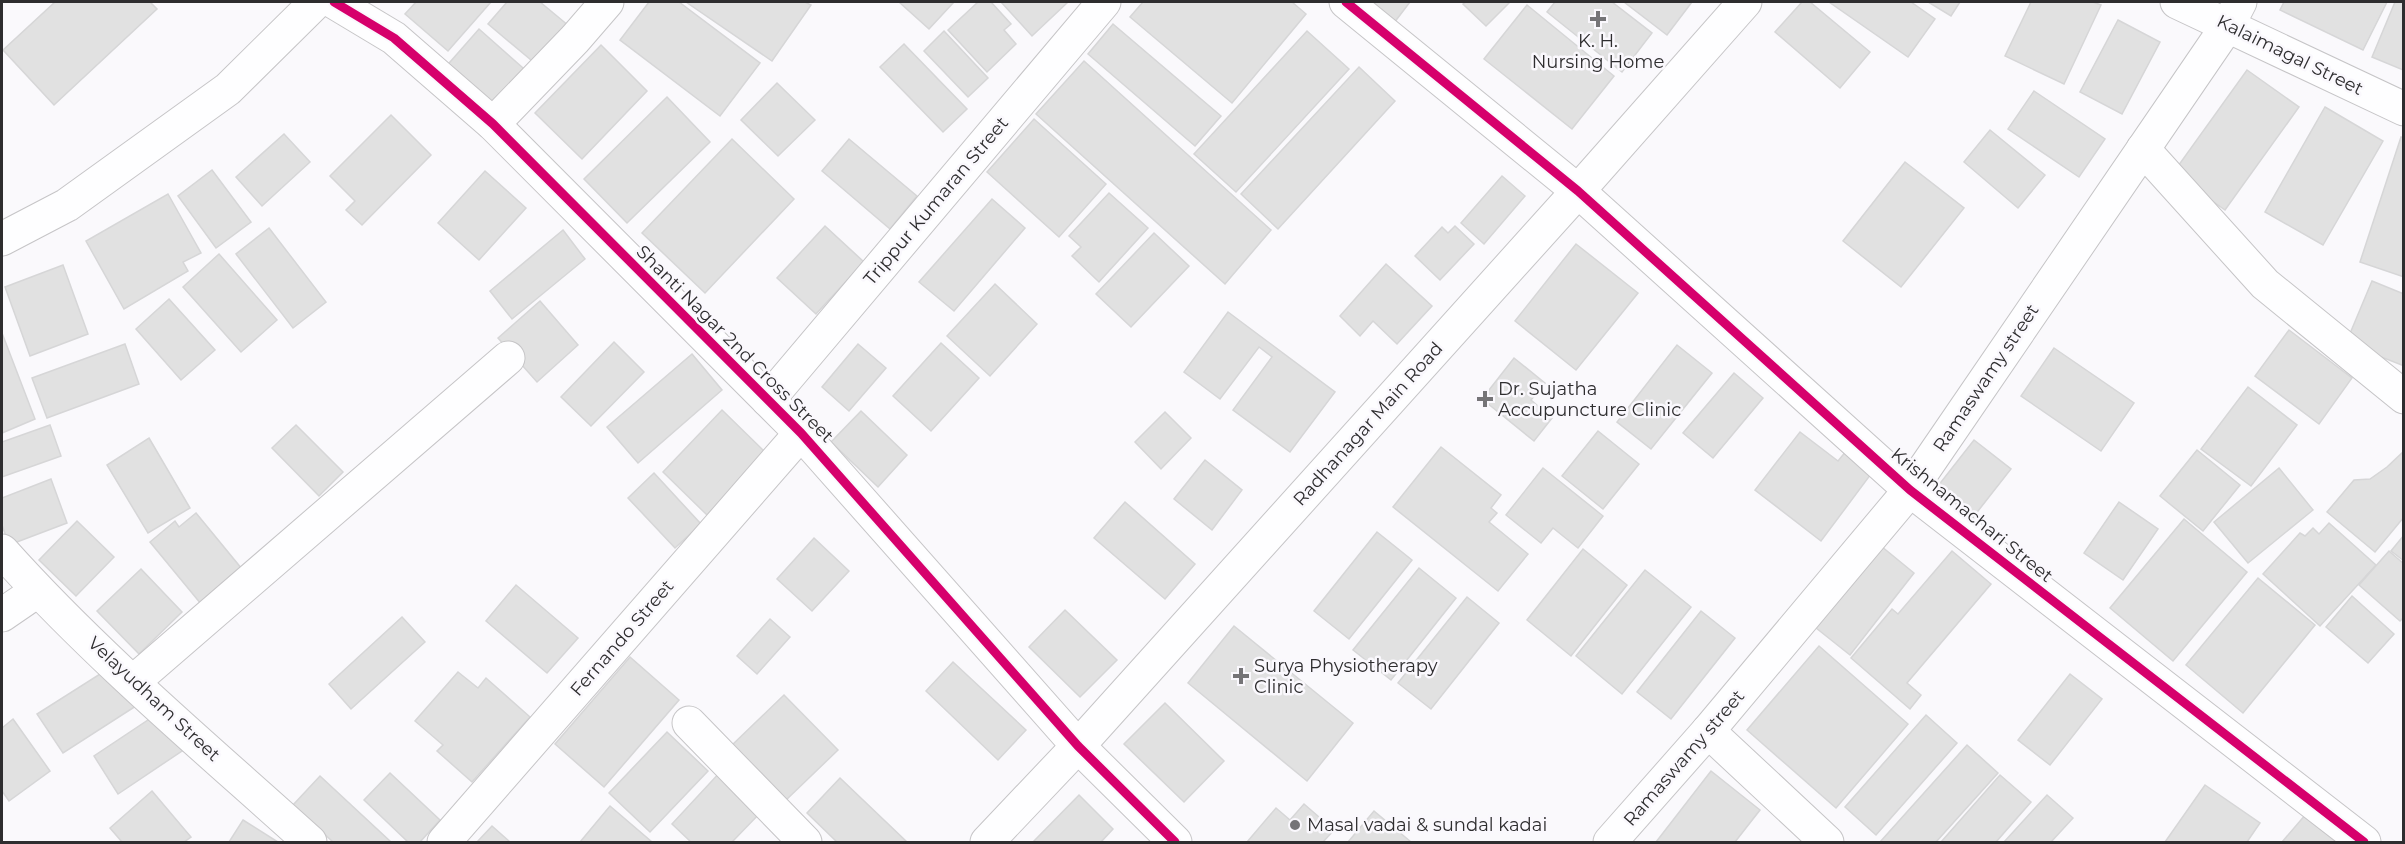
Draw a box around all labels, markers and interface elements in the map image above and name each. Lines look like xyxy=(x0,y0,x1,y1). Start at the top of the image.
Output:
marker: K. H. Nursing Home xyxy=(1589,10,1607,28)
street label: Kalaimagal Street xyxy=(2213,10,2367,100)
place label: K. H. Nursing Home xyxy=(1532,30,1664,73)
street label: Trippur Kumaran Street xyxy=(859,112,1013,290)
street label: Shanti Nagar 2nd Cross Street xyxy=(632,241,838,447)
street label: Ramaswamy street xyxy=(1928,300,2044,456)
street label: Radhanagar Main Road xyxy=(1289,338,1447,510)
place label: Dr. Sujatha Accupuncture Clinic xyxy=(1498,378,1681,421)
marker: Dr. Sujatha Accupuncture Clinic xyxy=(1476,390,1494,408)
street label: Krishnamachari Street xyxy=(1887,443,2057,587)
street label: Fernando Street xyxy=(566,575,678,701)
street label: Velayudham Street xyxy=(83,632,225,766)
place label: Surya Physiotherapy Clinic xyxy=(1254,655,1438,698)
marker: Surya Physiotherapy Clinic xyxy=(1232,667,1250,685)
street label: Ramaswamy street xyxy=(1619,685,1749,831)
place label: Masal vadai & sundal kadai xyxy=(1307,814,1547,836)
marker: Masal vadai & sundal kadai xyxy=(1288,818,1302,832)

